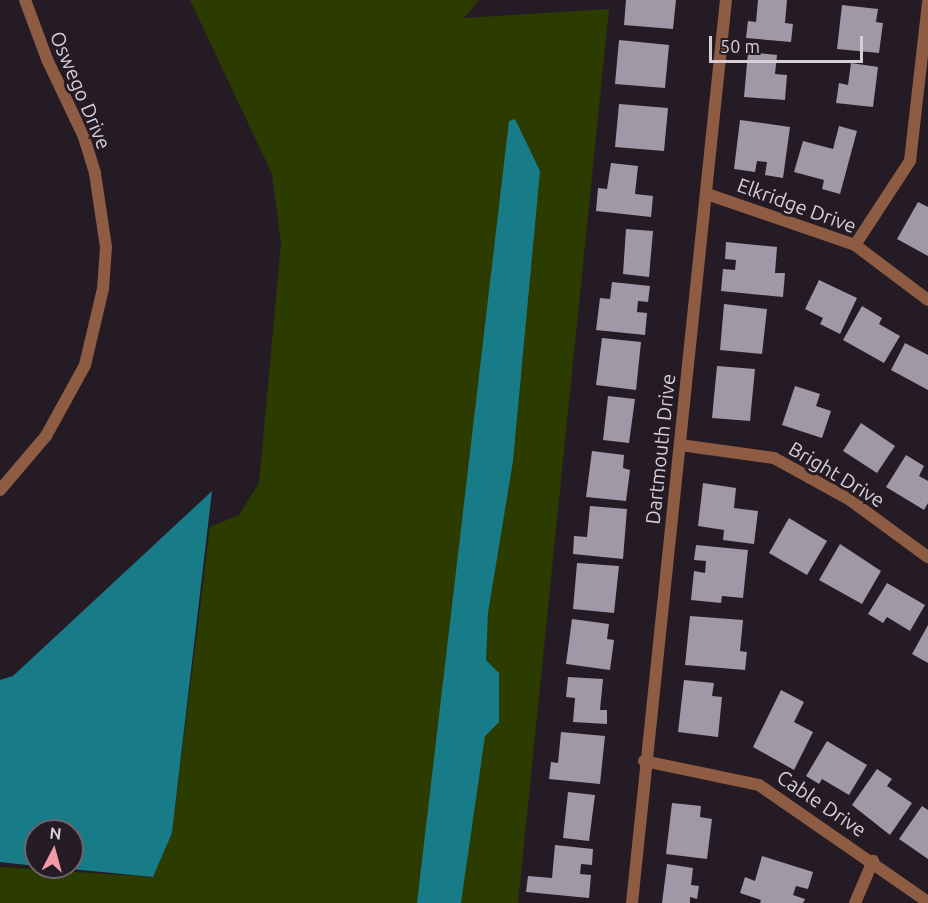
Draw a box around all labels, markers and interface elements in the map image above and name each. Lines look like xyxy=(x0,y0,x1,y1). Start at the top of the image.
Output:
scale bar xyxy=(712,24,866,62)
street label: Oswego Drive xyxy=(45,27,117,153)
text: 50 m xyxy=(720,36,760,56)
street label: Elkridge Drive xyxy=(734,172,860,238)
street label: Dartmouth Drive xyxy=(640,372,680,526)
street label: Bright Drive xyxy=(785,436,889,512)
street label: Cable Drive xyxy=(773,764,871,842)
north arrow xyxy=(24,819,84,879)
text: N xyxy=(49,824,63,843)

